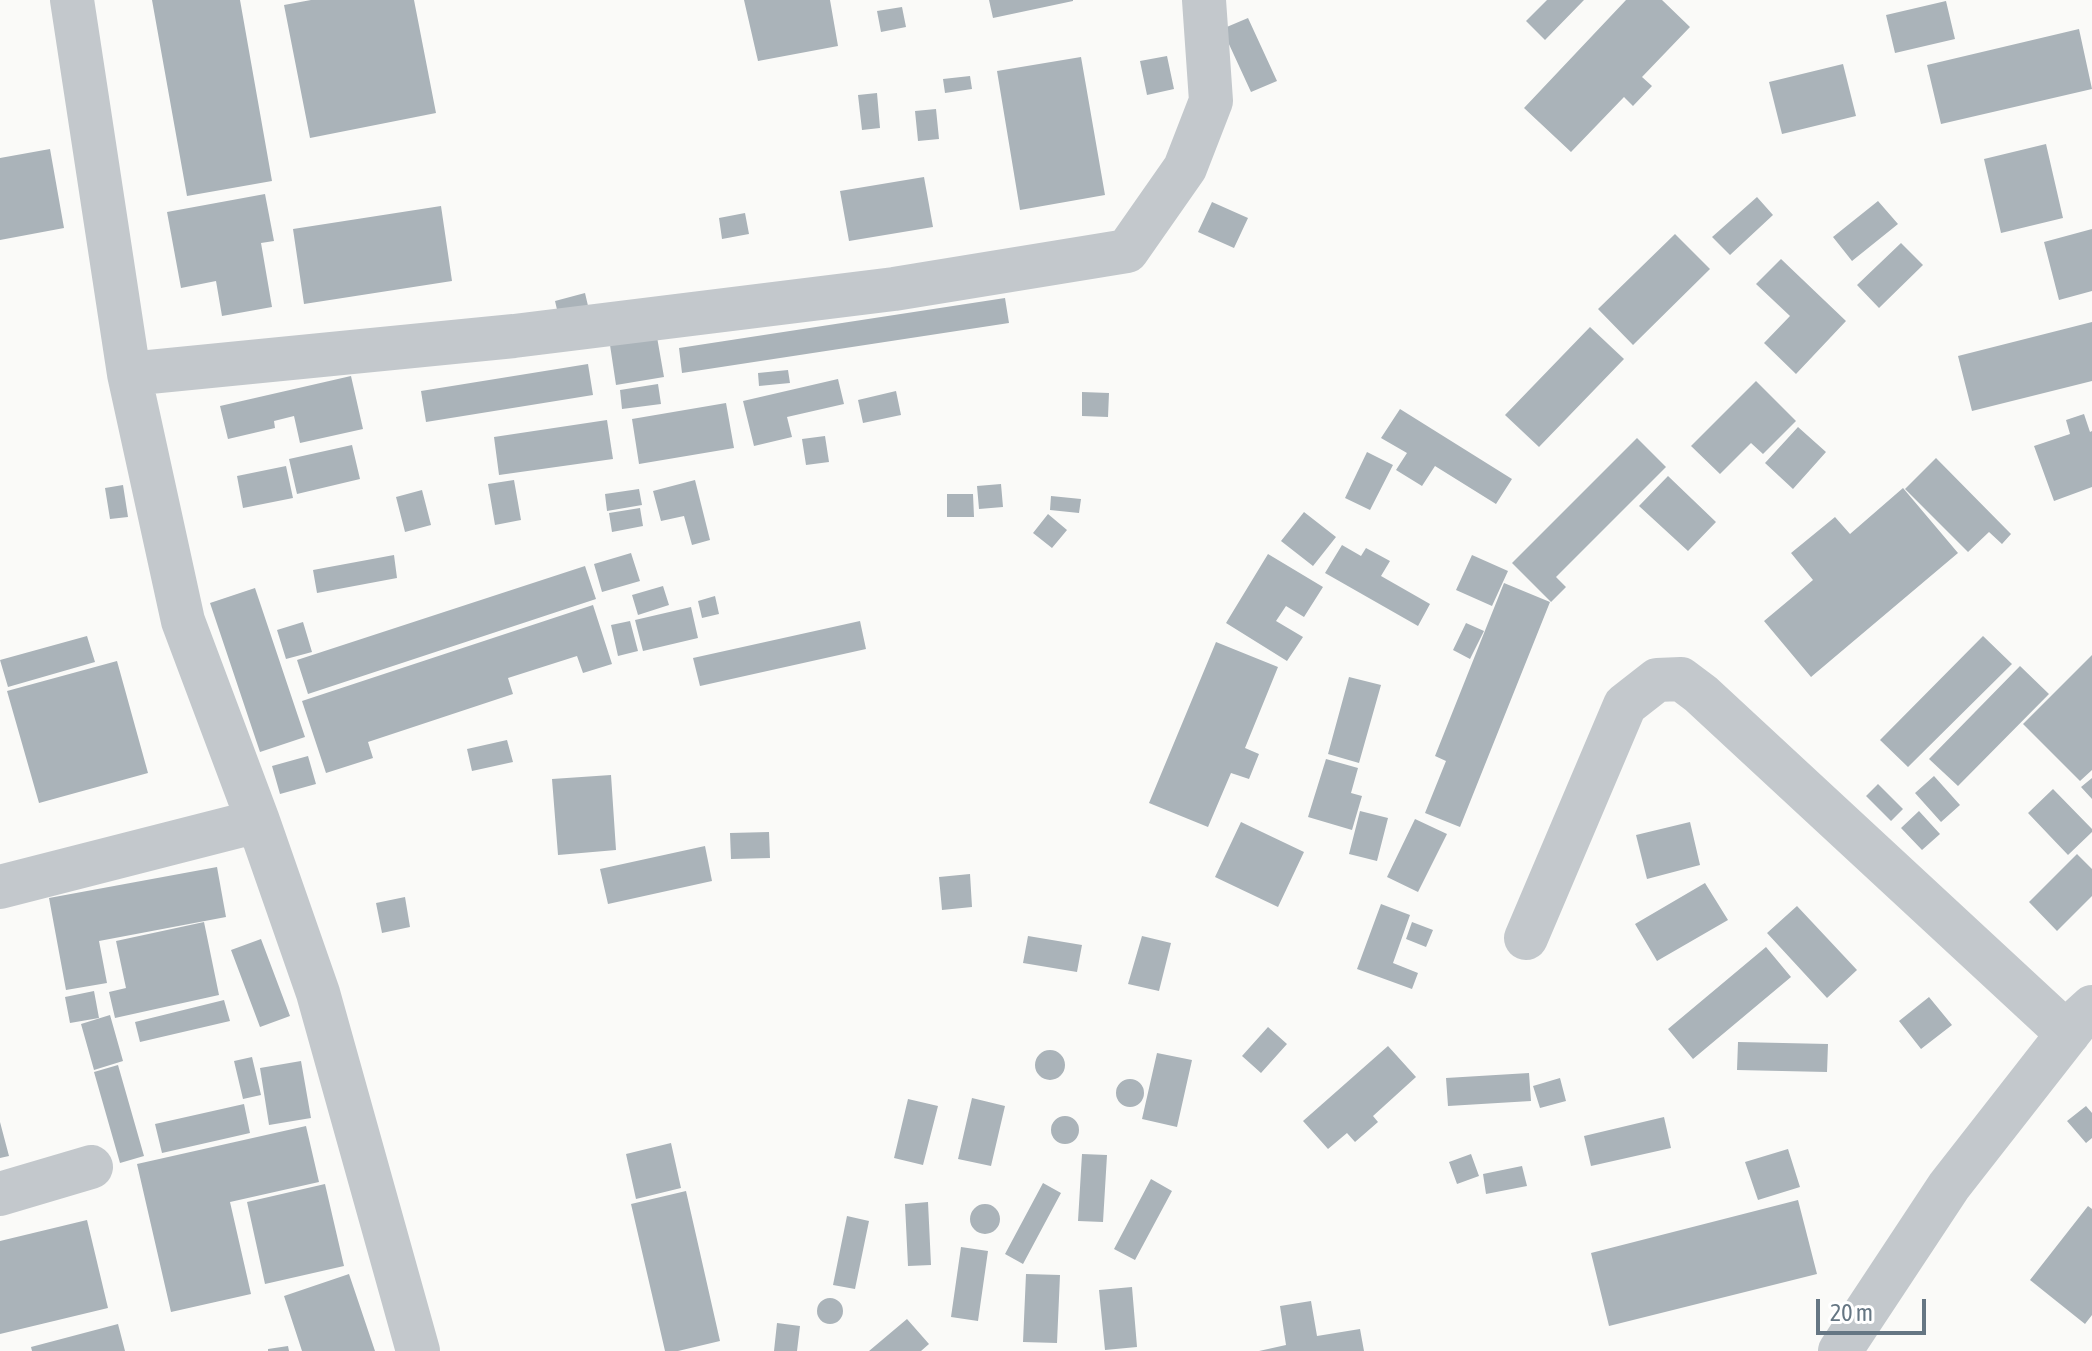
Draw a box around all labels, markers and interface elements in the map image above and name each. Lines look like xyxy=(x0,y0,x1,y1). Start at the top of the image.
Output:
scale bar xyxy=(1820,1283,1930,1333)
text: 20 m xyxy=(1830,1299,1873,1326)

